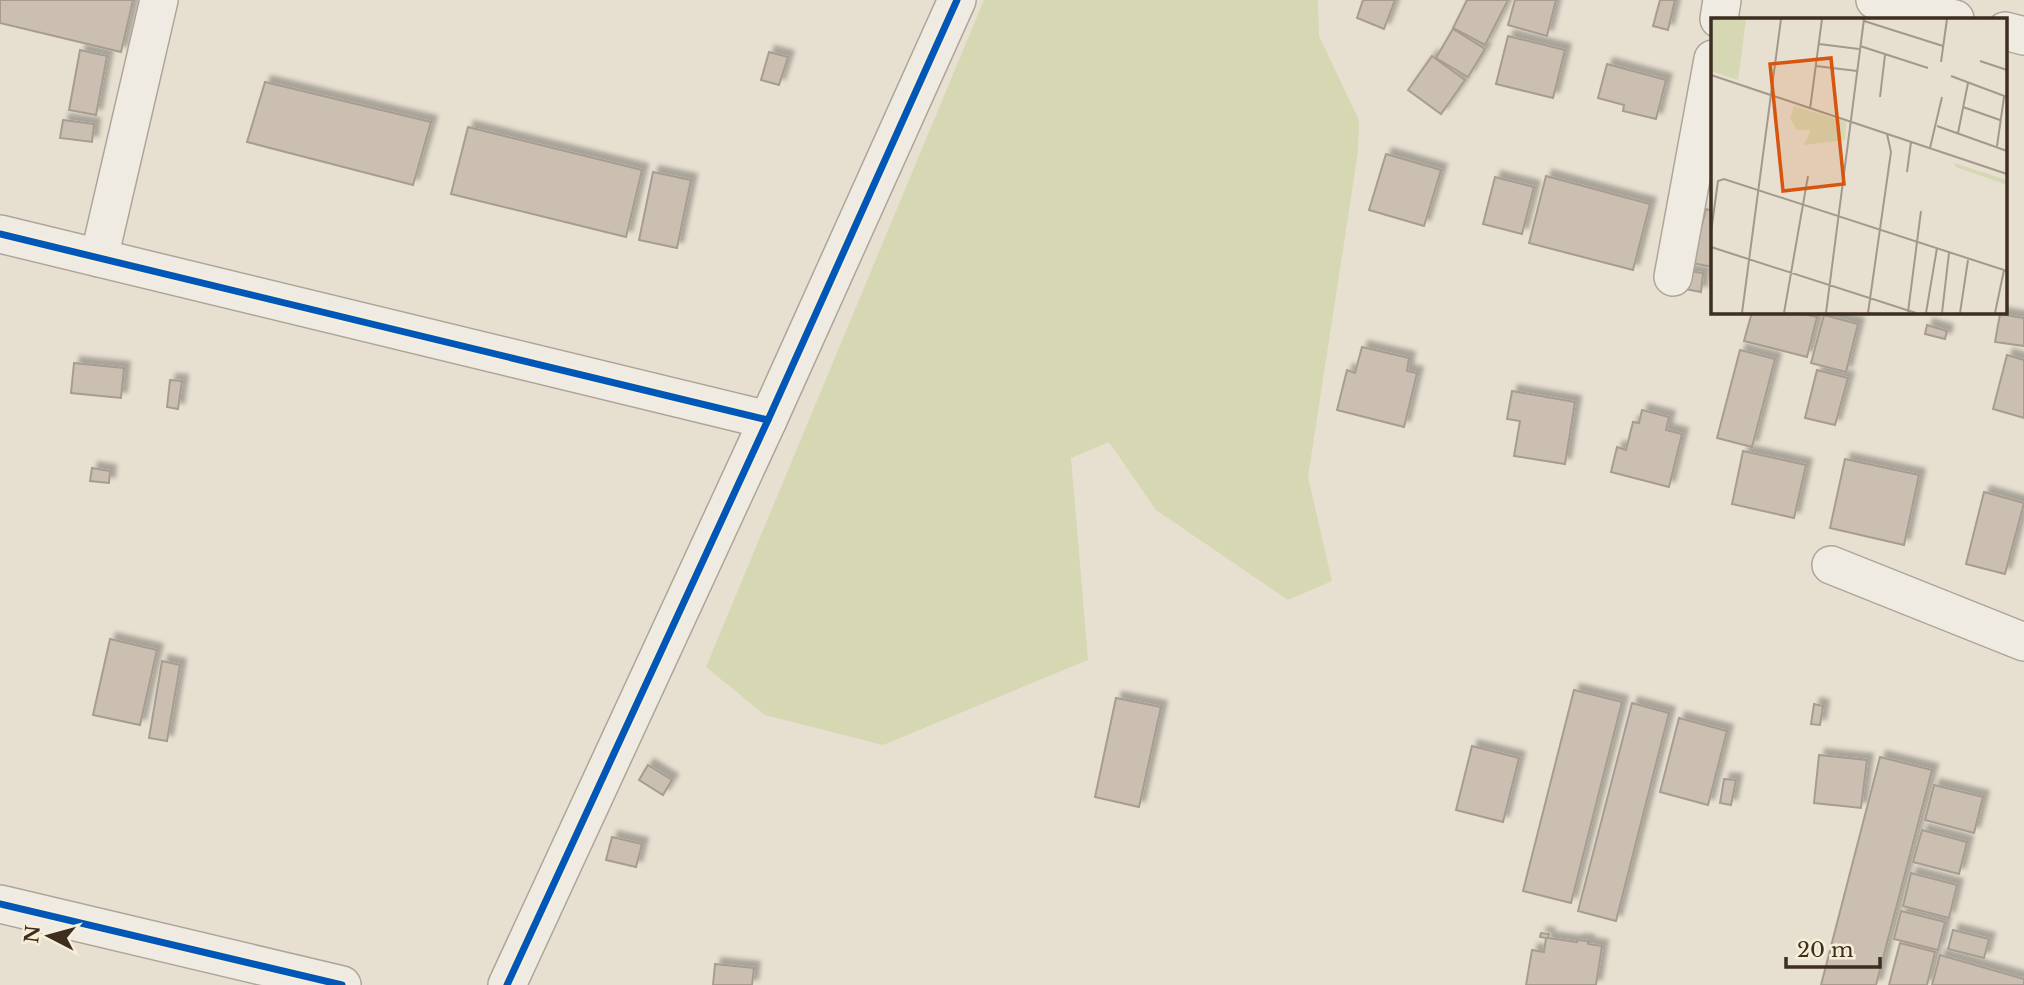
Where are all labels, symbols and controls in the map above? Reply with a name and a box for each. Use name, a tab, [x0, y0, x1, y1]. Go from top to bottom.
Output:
inset map	[1711, 18, 2007, 313]
north arrow	[14, 901, 84, 971]
text: N	[20, 924, 45, 944]
scale bar	[1786, 926, 1881, 970]
text: 20 m	[1797, 937, 1854, 963]

